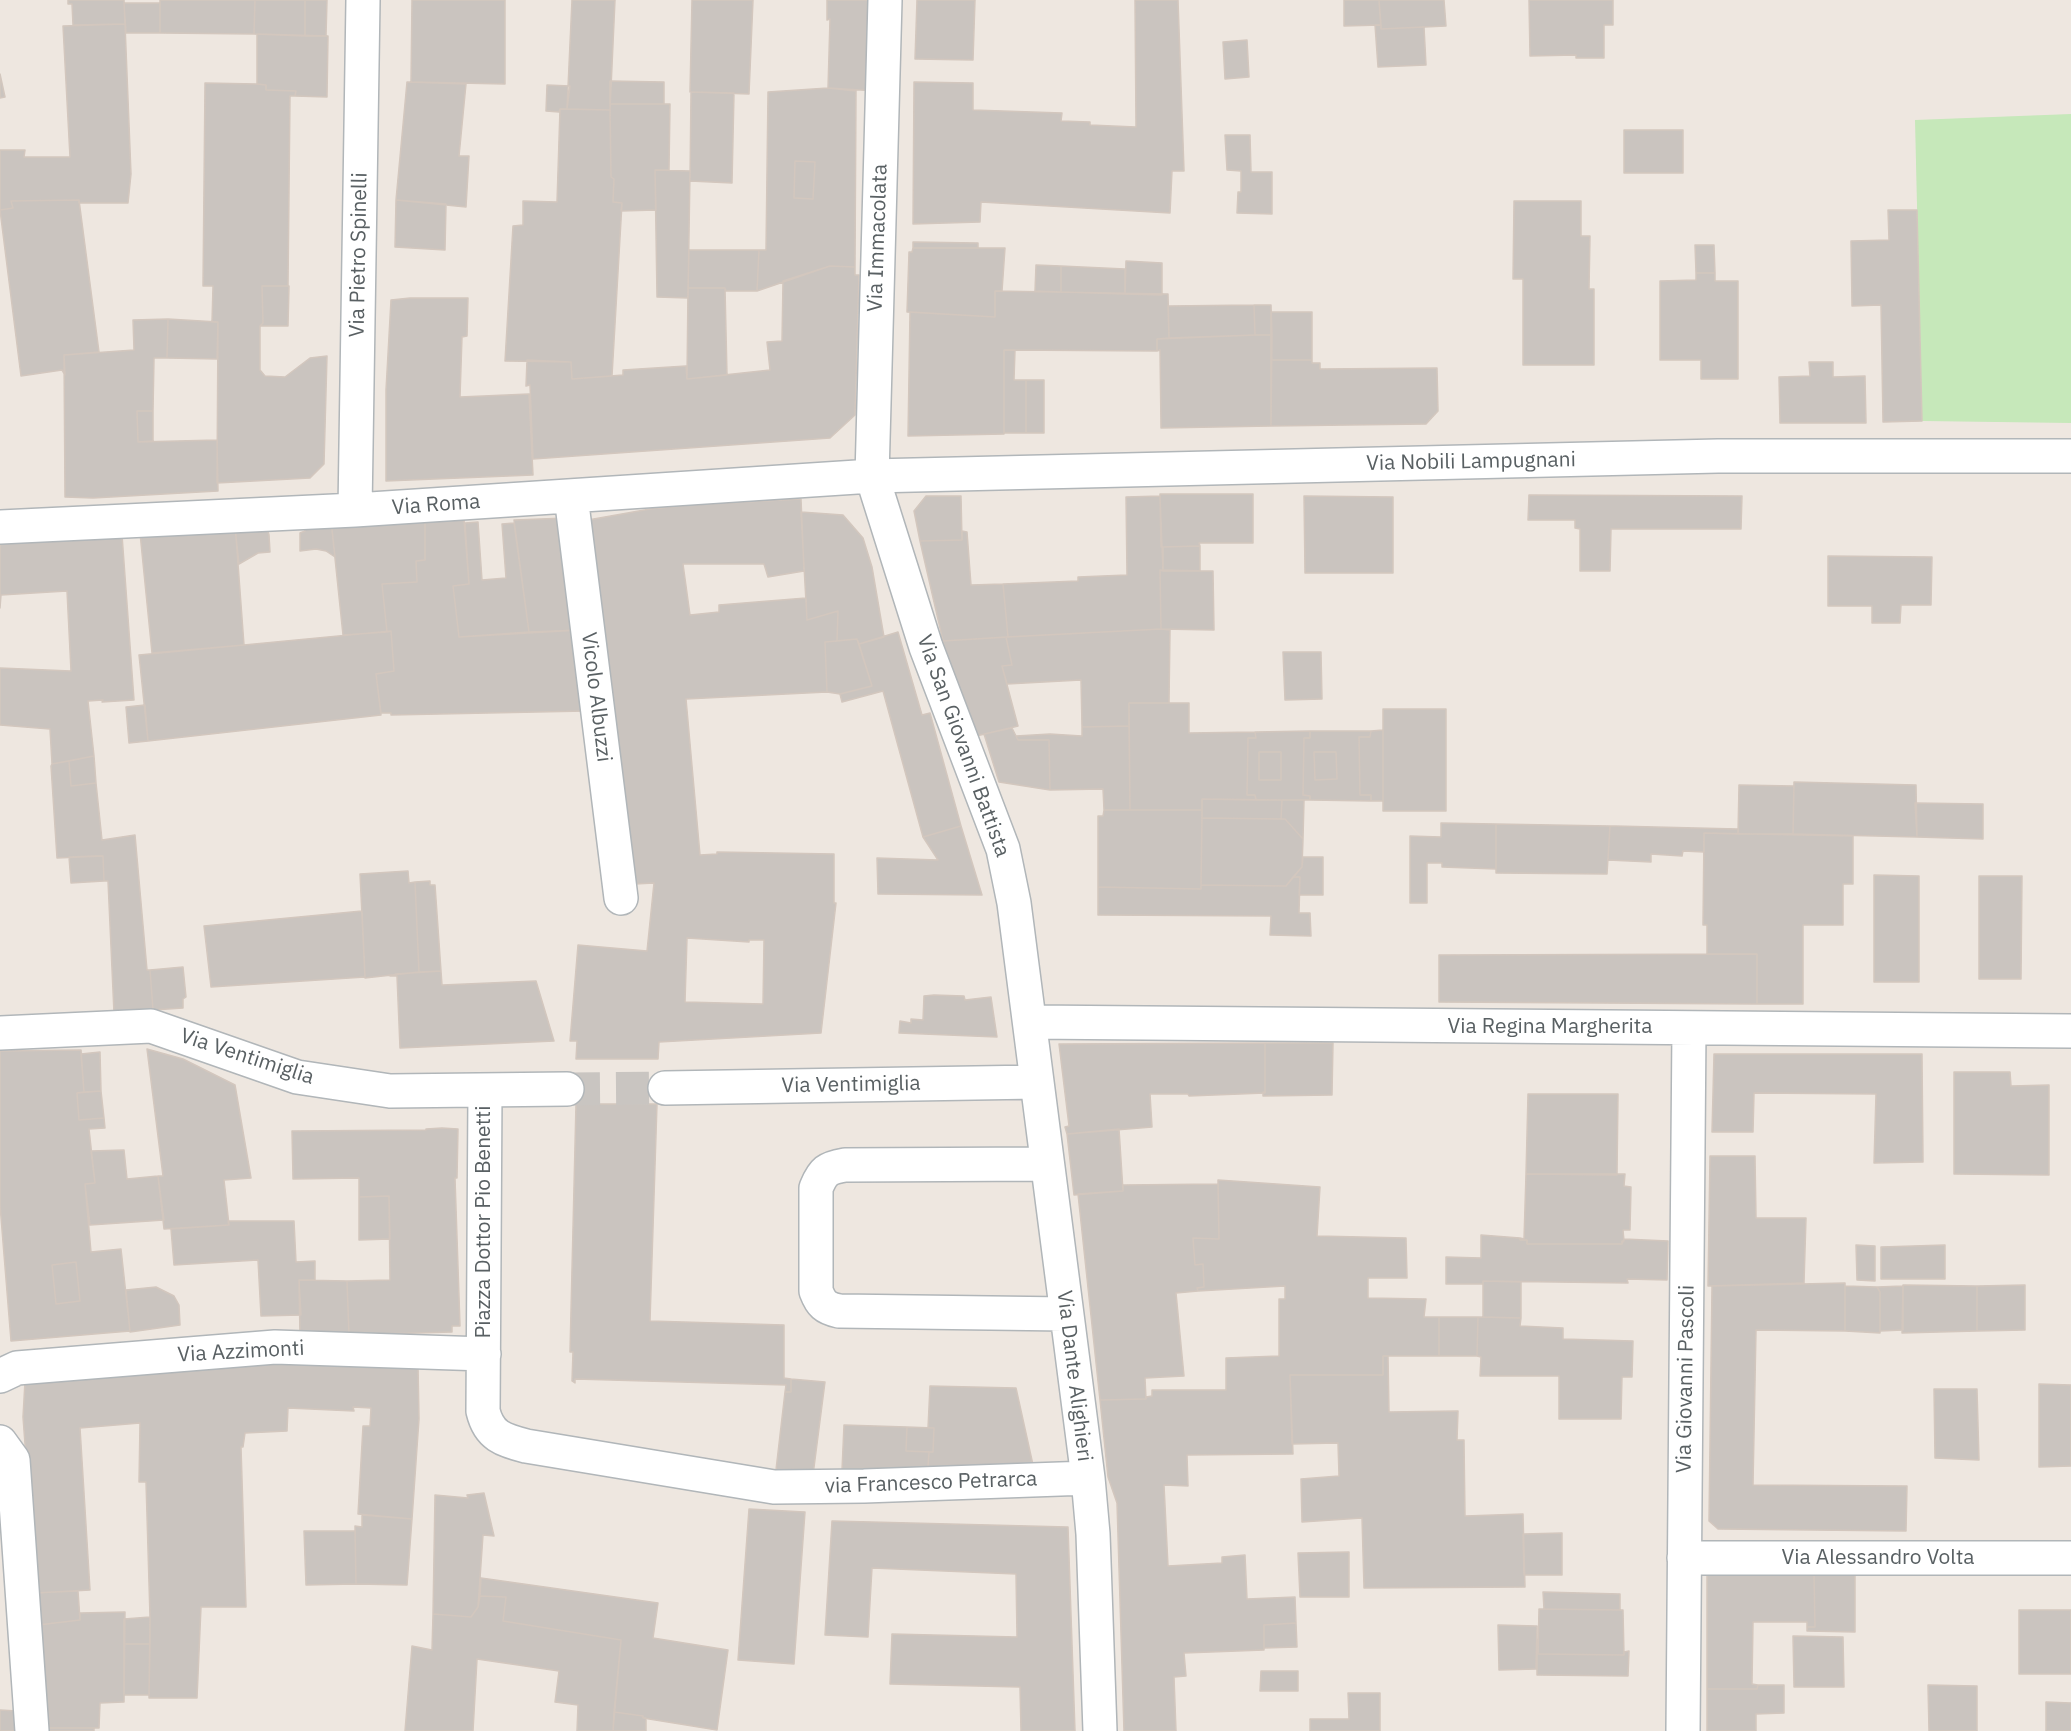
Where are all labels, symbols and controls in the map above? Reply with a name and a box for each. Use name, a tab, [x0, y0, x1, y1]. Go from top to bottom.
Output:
street label: Via Immacolata	[863, 164, 893, 312]
street label: Via Pietro Spinelli	[345, 172, 373, 338]
street label: Via Nobili Lampugnani	[1366, 448, 1576, 476]
street label: Via Roma	[391, 489, 481, 521]
street label: Vicolo Albuzzi	[576, 631, 616, 763]
street label: Via San Giovanni Battista	[911, 631, 1015, 861]
street label: Via Regina Margherita	[1448, 1014, 1652, 1040]
street label: Via Ventimiglia	[177, 1023, 317, 1091]
street label: Via Ventimiglia	[781, 1071, 921, 1099]
street label: Piazza Dottor Pio Benetti	[471, 1106, 497, 1338]
street label: Via Giovanni Pascoli	[1672, 1285, 1700, 1473]
street label: Via Dante Alighieri	[1051, 1289, 1097, 1463]
street label: Via Azzimonti	[177, 1336, 305, 1368]
street label: via Francesco Petrarca	[824, 1467, 1038, 1499]
street label: Via Alessandro Volta	[1782, 1545, 1974, 1571]

